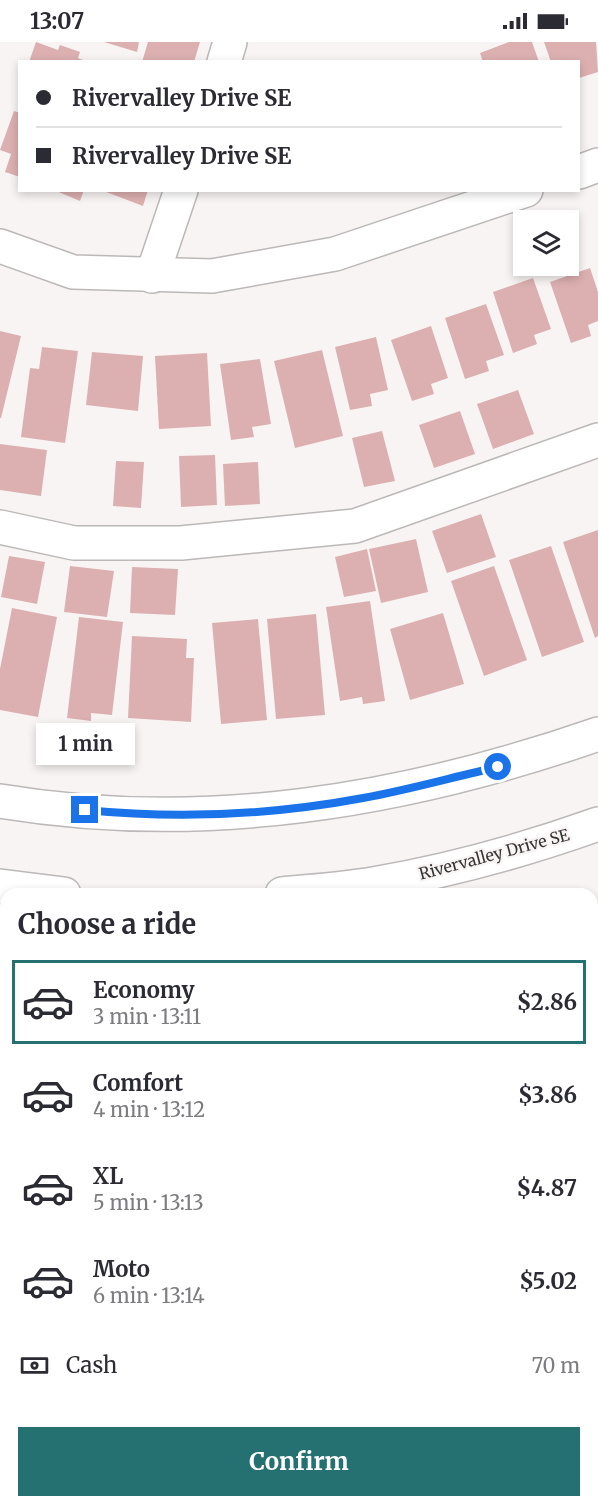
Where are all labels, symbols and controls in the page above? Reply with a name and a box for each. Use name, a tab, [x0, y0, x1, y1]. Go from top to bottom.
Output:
text: 13:07	[30, 7, 84, 35]
text: Rivervalley Drive SE	[72, 84, 291, 112]
text: Rivervalley Drive SE	[72, 142, 291, 170]
map controls	[513, 210, 579, 276]
button: layers	[513, 210, 579, 276]
callout: 1 min	[36, 723, 134, 765]
text: 1 min	[58, 731, 113, 756]
route start	[484, 753, 511, 780]
route end	[71, 796, 98, 823]
street label: Rivervalley Drive SE	[417, 824, 572, 884]
text: Choose a ride	[18, 907, 196, 941]
icon: car	[21, 975, 75, 1029]
text: Economy	[93, 976, 194, 1004]
text: $2.86	[517, 988, 577, 1016]
text: 3 min · 13:11	[93, 1004, 201, 1029]
icon: car	[21, 1068, 75, 1122]
text: Comfort	[93, 1069, 183, 1097]
text: $3.86	[518, 1081, 577, 1109]
text: 4 min · 13:12	[93, 1097, 205, 1122]
icon: car	[21, 1161, 75, 1215]
text: XL	[93, 1162, 123, 1190]
text: $4.87	[516, 1174, 577, 1202]
text: 5 min · 13:13	[93, 1190, 204, 1215]
icon: car	[21, 1254, 75, 1308]
text: Moto	[93, 1255, 150, 1283]
text: $5.02	[519, 1267, 577, 1295]
text: 6 min · 13:14	[93, 1283, 205, 1308]
icon: cash	[18, 1349, 51, 1382]
text: Cash	[66, 1351, 117, 1379]
text: 70 m	[532, 1353, 580, 1378]
button: Confirm	[18, 1427, 580, 1496]

